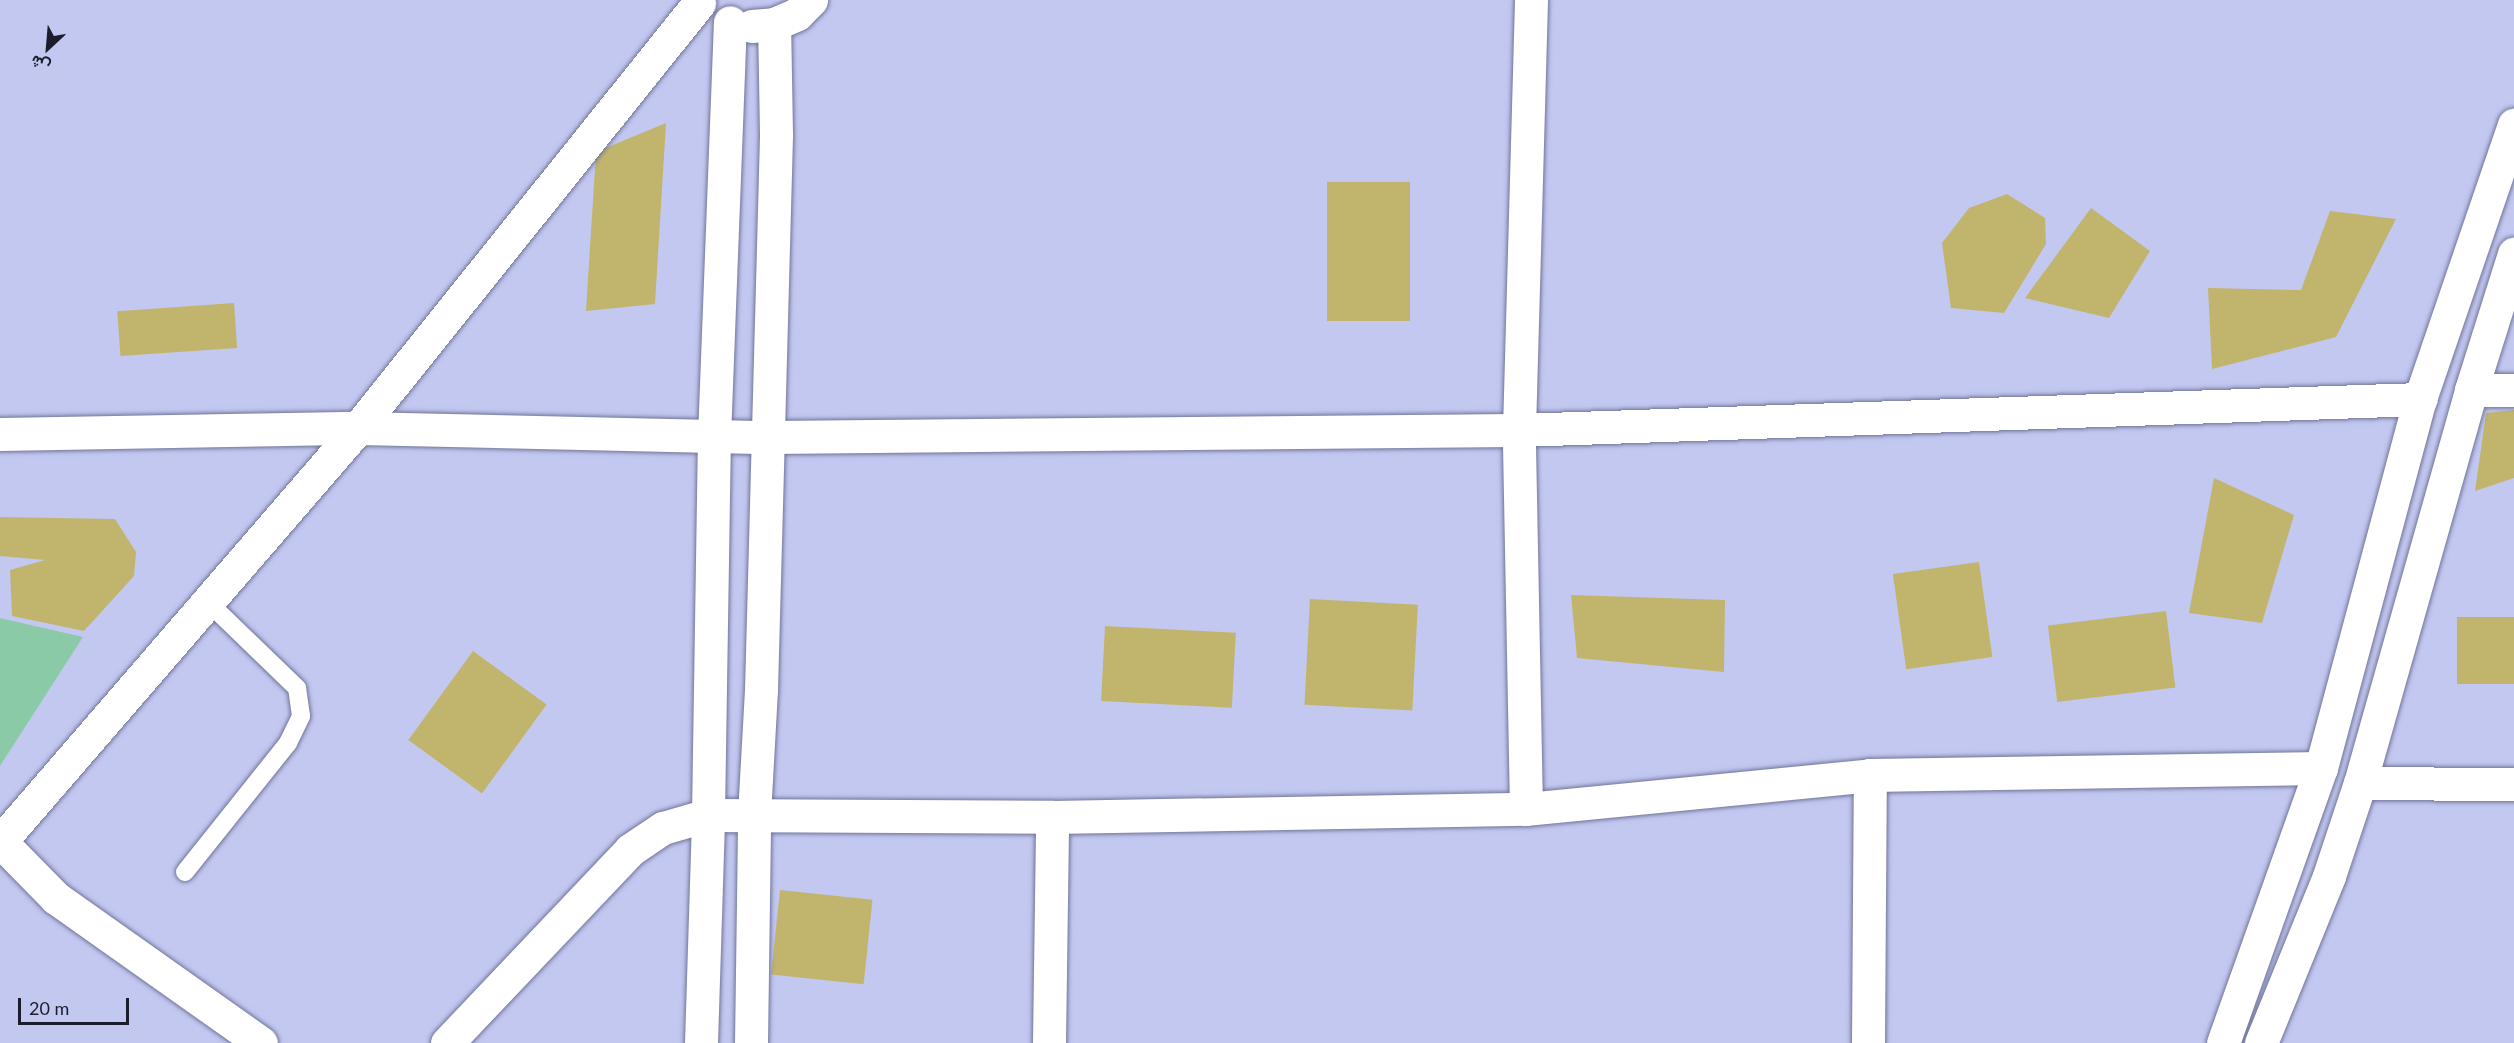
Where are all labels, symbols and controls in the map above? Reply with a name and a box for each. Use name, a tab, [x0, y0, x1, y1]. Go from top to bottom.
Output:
north arrow	[18, 18, 78, 78]
text: ش	[27, 52, 53, 77]
scale bar	[21, 986, 132, 1024]
text: 20 m	[29, 997, 69, 1019]

